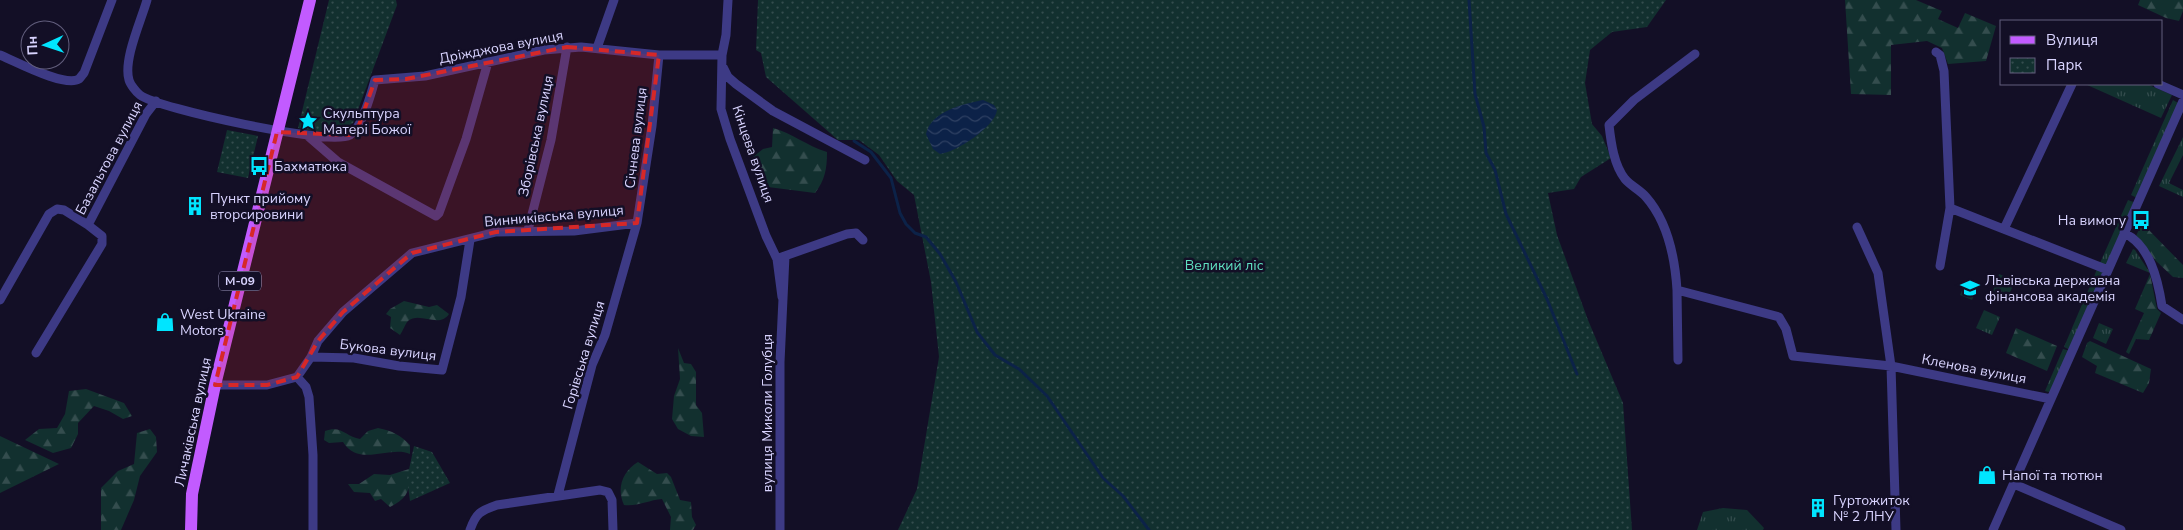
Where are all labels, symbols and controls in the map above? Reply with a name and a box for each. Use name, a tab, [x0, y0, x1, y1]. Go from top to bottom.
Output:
north arrow	[20, 20, 70, 70]
legend	[2000, 20, 2163, 85]
street label: Дріжджова вулиця	[437, 26, 565, 68]
text: Вулиця	[2046, 30, 2098, 50]
text: Пн	[23, 36, 43, 56]
text: Парк	[2046, 55, 2082, 75]
street label: Зборівська вулиця	[514, 74, 558, 198]
street label: Січнева вулиця	[620, 86, 652, 190]
street label: Базальтова вулиця	[71, 98, 147, 218]
street label: Кінцева вулиця	[727, 103, 779, 205]
place label: Скульптура Матері Божої	[323, 104, 412, 139]
place icon: Скульптура Матері Божої	[297, 110, 319, 132]
bus stop icon: Бахматюка	[248, 155, 270, 177]
place label: Бахматюка	[274, 157, 347, 176]
place label: Пункт прийому вторсировини	[210, 189, 311, 224]
building icon: Пункт прийому вторсировини	[184, 195, 206, 217]
street label: Винниківська вулиця	[483, 200, 625, 232]
bus stop icon: На вимогу	[2130, 209, 2152, 231]
place label: На вимогу	[2058, 211, 2127, 230]
park label: Великий ліс	[1185, 256, 1264, 275]
place label: Львівська державна фінансова академія	[1985, 271, 2120, 306]
road number: М-09	[219, 272, 261, 290]
school or university icon: Львівська державна фінансова академія	[1959, 277, 1981, 299]
street label: Горівська вулиця	[558, 298, 610, 412]
place label: West Ukraine Motors	[180, 305, 265, 340]
shop icon: West Ukraine Motors	[154, 311, 176, 333]
street label: вулиця Миколи Голубця	[758, 334, 777, 492]
street label: Букова вулиця	[339, 335, 437, 365]
street label: Кленова вулиця	[1920, 350, 2028, 388]
street label: Личаківська вулиця	[170, 356, 216, 488]
shop icon: Напої та тютюн	[1976, 464, 1998, 486]
place label: Напої та тютюн	[2002, 466, 2103, 485]
place label: Гуртожиток № 2 ЛНУ	[1833, 491, 1910, 526]
building icon: Гуртожиток № 2 ЛНУ	[1807, 497, 1829, 519]

